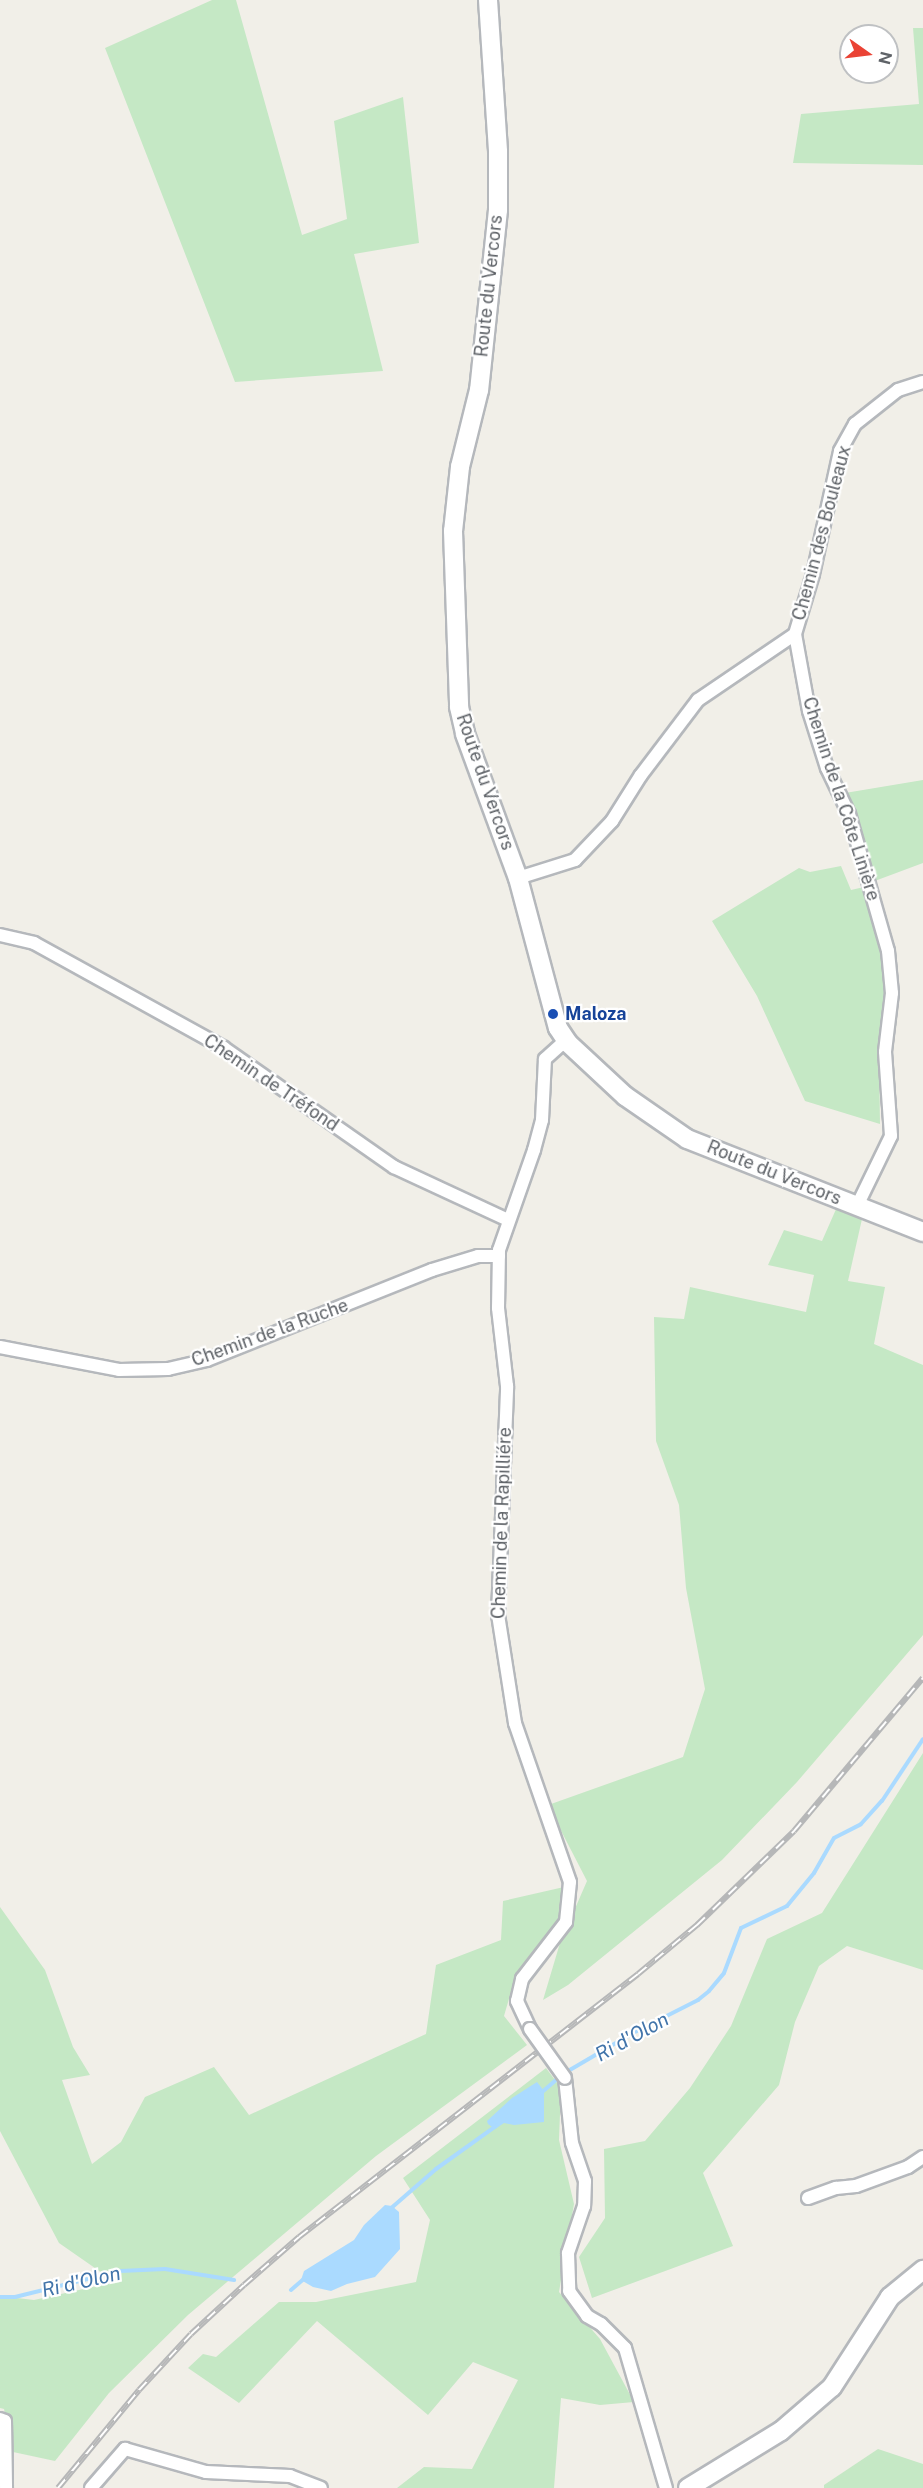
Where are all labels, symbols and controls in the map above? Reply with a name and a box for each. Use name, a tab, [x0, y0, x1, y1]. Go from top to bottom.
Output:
north arrow	[839, 24, 899, 84]
text: N	[874, 50, 896, 66]
street label: Route du Vercors	[471, 213, 507, 359]
street label: Chemin des Bouleaux	[788, 443, 856, 623]
street label: Chemin de la Côte Linière	[798, 694, 884, 904]
street label: Route du Vercors	[451, 711, 519, 853]
place label: Maloza	[565, 1003, 626, 1025]
marker: Maloza	[546, 1007, 560, 1021]
street label: Chemin de Tréfond	[199, 1030, 343, 1136]
street label: Route du Vercors	[703, 1136, 845, 1210]
street label: Chemin de la Ruche	[189, 1295, 351, 1371]
street label: Chemin de la Rapilliére	[488, 1426, 516, 1620]
water label: Ri d'Olon	[591, 2007, 673, 2067]
water label: Ri d'Olon	[39, 2261, 123, 2303]

